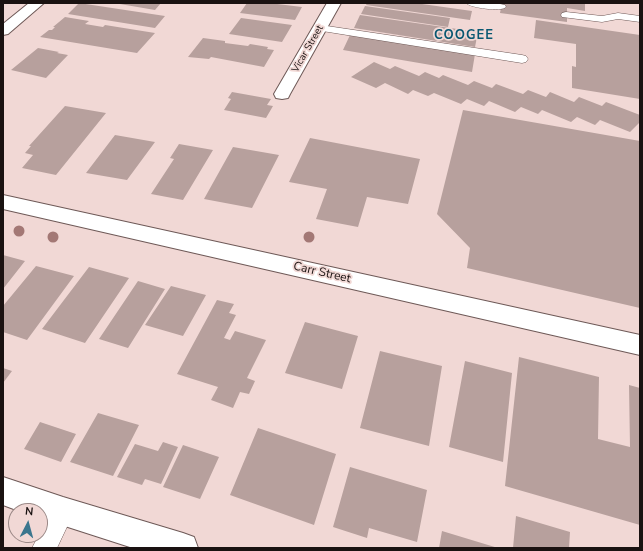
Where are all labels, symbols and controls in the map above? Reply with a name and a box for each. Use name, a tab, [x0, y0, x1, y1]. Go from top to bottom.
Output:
street label: Vicar Street	[290, 23, 326, 75]
district label: COOGEE	[434, 28, 494, 44]
street label: Carr Street	[292, 259, 352, 287]
north arrow	[8, 503, 48, 543]
text: N	[24, 504, 34, 519]

